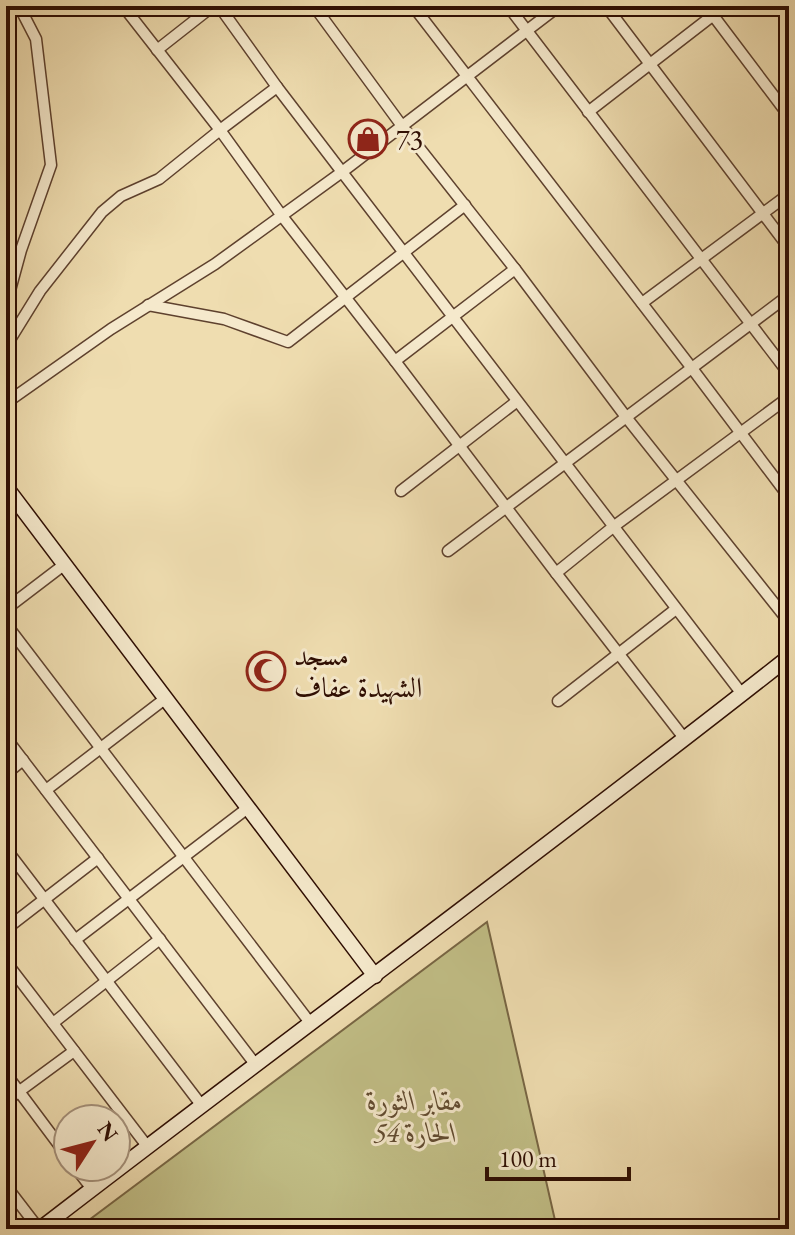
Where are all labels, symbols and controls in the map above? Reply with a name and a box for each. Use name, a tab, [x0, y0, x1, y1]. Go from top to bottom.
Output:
shop icon: 73	[347, 118, 389, 160]
place label: 73	[396, 121, 423, 157]
place label: مسجد الشهيدة عفاف	[294, 637, 422, 706]
mosque icon: مسجد الشهيدة عفاف	[245, 650, 287, 692]
park label: مقابر الثورة الحارة 54	[366, 1082, 463, 1150]
north arrow	[52, 1103, 132, 1183]
text: N	[91, 1116, 125, 1147]
scale bar	[487, 1131, 629, 1181]
text: 100 m	[499, 1143, 557, 1174]

